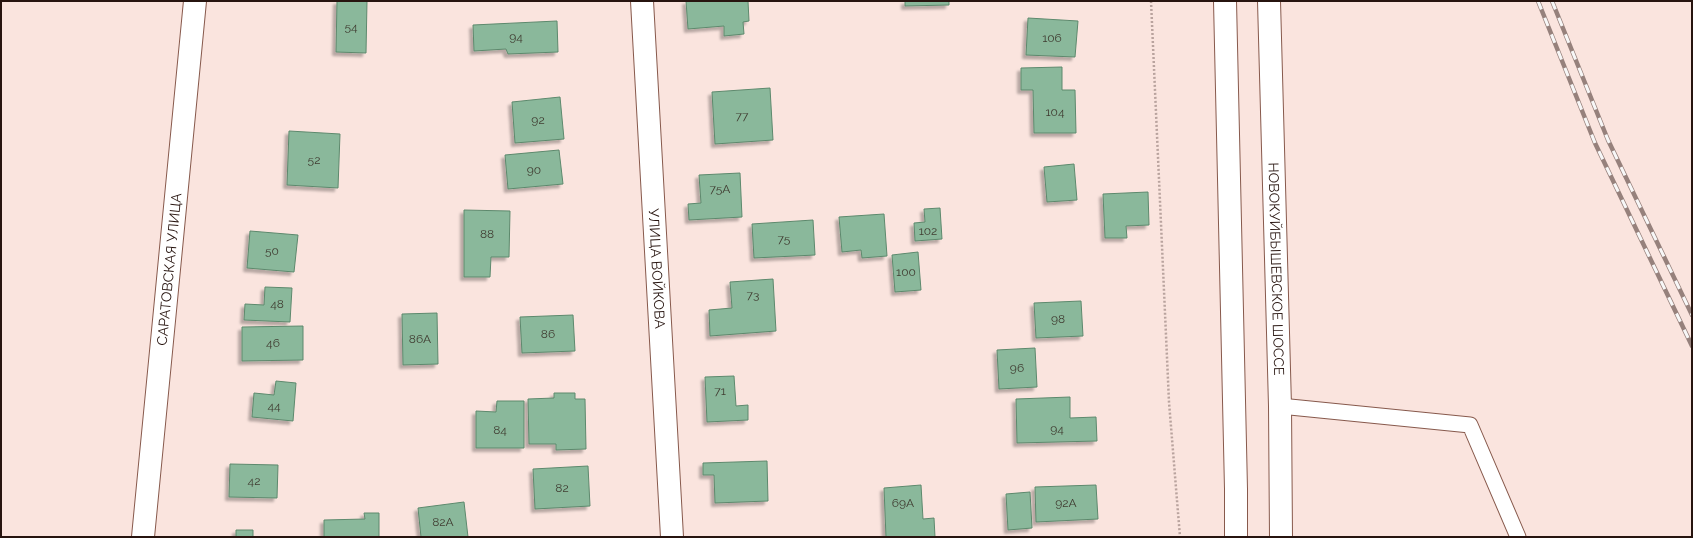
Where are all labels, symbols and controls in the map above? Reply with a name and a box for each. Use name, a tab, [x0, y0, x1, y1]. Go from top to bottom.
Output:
house number: 54	[344, 20, 358, 34]
house number: 94	[509, 30, 523, 44]
house number: 106	[1042, 31, 1062, 45]
house number: 104	[1045, 105, 1065, 119]
house number: 77	[736, 109, 749, 123]
house number: 92	[531, 113, 545, 127]
house number: 52	[308, 153, 320, 167]
street label: НОВОКУЙБЫШЕВСКОЕ ШОССЕ	[1265, 162, 1287, 376]
house number: 90	[527, 163, 541, 177]
house number: 75А	[710, 182, 730, 196]
street label: САРАТОВСКАЯ УЛИЦА	[154, 192, 184, 346]
street label: УЛИЦА ВОЙКОВА	[646, 208, 668, 330]
house number: 102	[919, 224, 937, 238]
house number: 88	[480, 227, 494, 241]
house number: 75	[778, 232, 791, 246]
house number: 50	[265, 244, 279, 258]
house number: 100	[896, 265, 916, 279]
house number: 73	[747, 288, 759, 302]
house number: 48	[270, 297, 284, 311]
house number: 98	[1051, 312, 1065, 326]
house number: 86	[541, 327, 555, 341]
house number: 86А	[409, 332, 431, 346]
house number: 46	[266, 336, 280, 350]
house number: 96	[1010, 361, 1024, 375]
house number: 71	[714, 384, 726, 398]
house number: 44	[267, 399, 281, 413]
house number: 94	[1050, 422, 1064, 436]
house number: 84	[493, 423, 507, 437]
house number: 42	[248, 474, 260, 488]
house number: 82	[555, 481, 569, 495]
house number: 69А	[892, 496, 914, 510]
house number: 92А	[1055, 496, 1077, 510]
house number: 82А	[432, 515, 454, 529]

